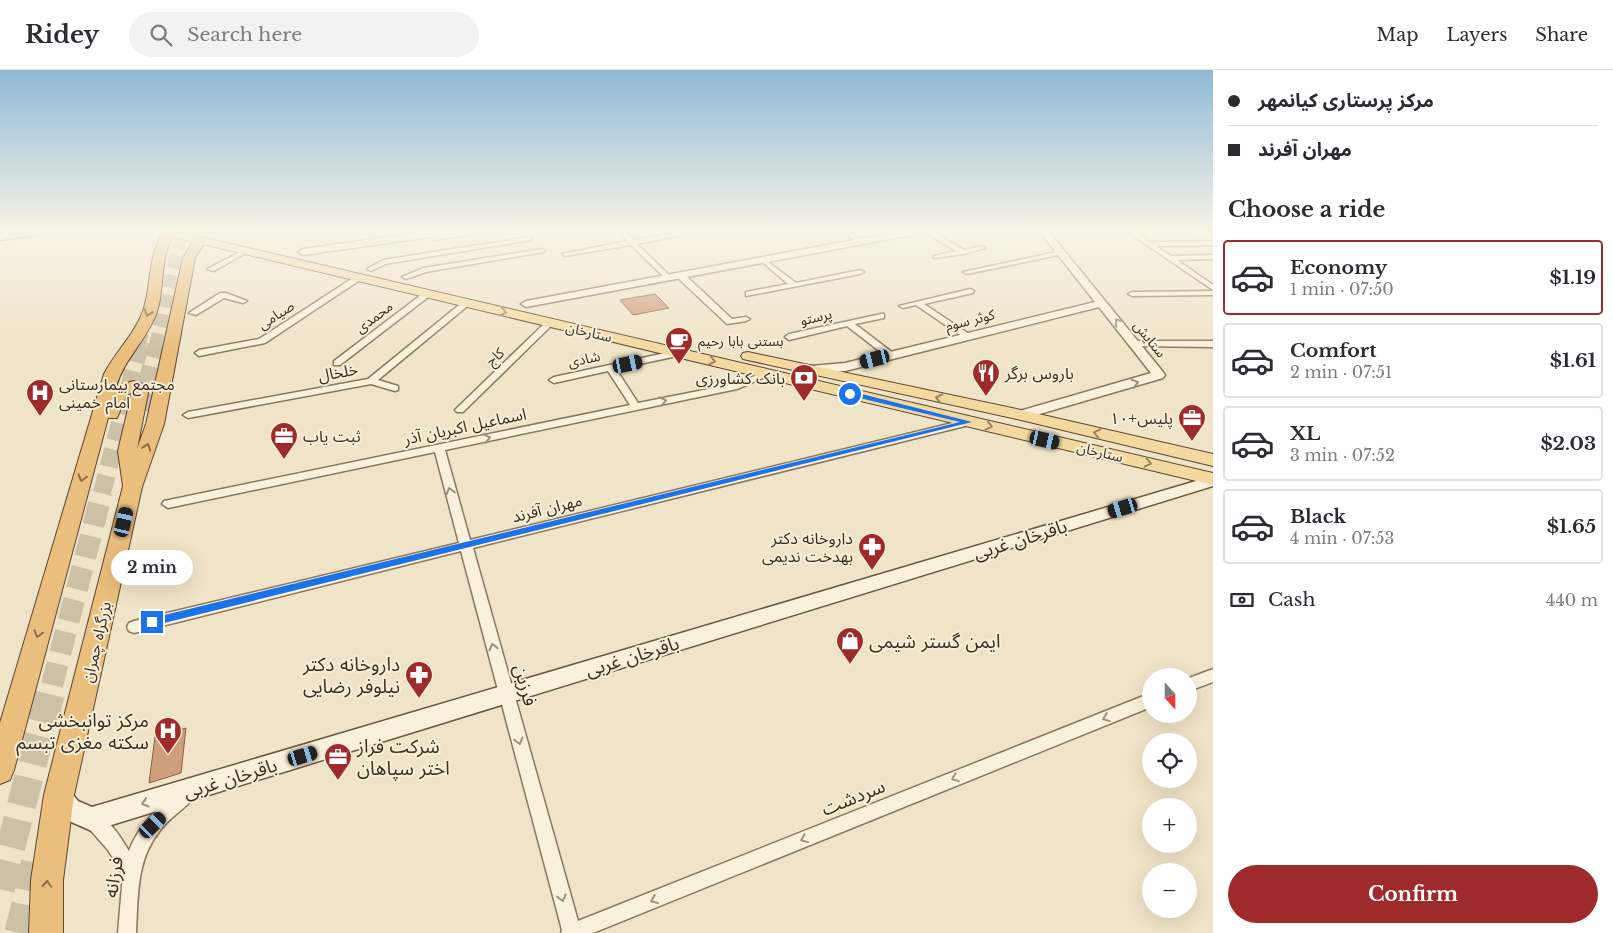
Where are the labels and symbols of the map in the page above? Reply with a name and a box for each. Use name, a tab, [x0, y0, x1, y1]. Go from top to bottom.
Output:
street label: صیامی	[254, 296, 298, 333]
street label: محمدی	[352, 297, 396, 337]
street label: پرستو	[798, 305, 834, 330]
street label: کوثر سوم	[943, 305, 997, 337]
one-way arrow	[498, 306, 507, 317]
one-way arrow	[144, 308, 154, 317]
street label: ستایش	[1130, 317, 1170, 361]
street label: ستارخان	[564, 318, 614, 346]
one-way arrow	[1115, 319, 1123, 328]
cafe icon: بستنی بابا رحیم	[664, 326, 694, 365]
place label: بستنی بابا رحیم	[698, 332, 784, 352]
street label: کاج	[482, 344, 510, 371]
street label: شادی	[566, 347, 602, 371]
car	[858, 348, 891, 370]
car	[611, 354, 644, 374]
one-way arrow	[707, 355, 716, 366]
restaurant icon: باروس برگر	[971, 358, 1001, 397]
street label: خلخال	[316, 359, 360, 386]
bank icon: بانک کشاورزی	[789, 363, 819, 402]
place label: باروس برگر	[1004, 363, 1074, 383]
place label: بانک کشاورزی	[696, 368, 785, 388]
place label: مجتمع بیمارستانی امام خمینی	[59, 374, 175, 415]
hospital icon: مجتمع بیمارستانی امام خمینی	[25, 378, 55, 417]
one-way arrow	[1131, 379, 1139, 389]
route start	[839, 383, 861, 405]
one-way arrow	[934, 393, 943, 404]
one-way arrow	[658, 396, 667, 407]
street label: اسماعیل اکبریان آذر	[401, 403, 528, 449]
office icon: پلیس+۱۰	[1177, 403, 1207, 442]
place label: پلیس+۱۰	[1110, 408, 1173, 429]
one-way arrow	[985, 420, 994, 431]
office icon: ثبت یاب	[269, 421, 299, 460]
place label: ثبت یاب	[303, 426, 361, 446]
one-way arrow	[1093, 428, 1102, 439]
car	[1028, 429, 1061, 451]
one-way arrow	[482, 433, 491, 444]
street label: ستارخان	[1075, 438, 1125, 466]
one-way arrow	[141, 444, 151, 452]
one-way arrow	[1143, 457, 1152, 468]
one-way arrow	[78, 473, 88, 482]
one-way arrow	[446, 487, 456, 495]
street label: مهران آفرند	[510, 490, 584, 526]
car	[1106, 496, 1139, 520]
car	[113, 506, 134, 538]
street label: باقرخان غربی	[971, 514, 1070, 565]
place label: داروخانه دکتر بهدخت ندیمی	[762, 528, 853, 566]
pharmacy icon: داروخانه دکتر بهدخت ندیمی	[857, 532, 887, 571]
callout: 2 min	[111, 550, 193, 584]
street label: بزرگراه چمران	[77, 599, 116, 685]
route end	[141, 611, 163, 633]
shop icon: ایمن گستر شیمی	[835, 626, 865, 665]
one-way arrow	[33, 630, 44, 639]
place label: ایمن گستر شیمی	[869, 630, 1001, 653]
street label: باقرخان غربی	[583, 631, 682, 682]
one-way arrow	[489, 644, 499, 652]
place label: داروخانه دکتر نیلوفر رضایی	[302, 653, 400, 698]
pharmacy icon: داروخانه دکتر نیلوفر رضایی	[404, 660, 434, 699]
street label: فرزین	[509, 662, 542, 708]
north arrow	[1142, 668, 1198, 722]
place label: مرکز توانبخشی سکته مغزی تبسم	[16, 709, 149, 757]
one-way arrow	[1102, 712, 1111, 722]
hospital icon: مرکز توانبخشی سکته مغزی تبسم	[153, 716, 183, 755]
place label: شرکت فراز اختر سپاهان	[356, 735, 450, 781]
one-way arrow	[514, 737, 524, 745]
office icon: شرکت فراز اختر سپاهان	[323, 742, 353, 781]
car	[286, 744, 319, 768]
street label: باقرخان غربی	[181, 753, 280, 804]
one-way arrow	[951, 772, 960, 783]
street label: سردشت	[818, 774, 888, 821]
one-way arrow	[141, 797, 150, 808]
car	[136, 809, 169, 841]
one-way arrow	[801, 833, 809, 843]
street label: فرزانه	[99, 855, 128, 899]
one-way arrow	[42, 880, 53, 888]
one-way arrow	[557, 893, 567, 901]
one-way arrow	[650, 894, 658, 904]

